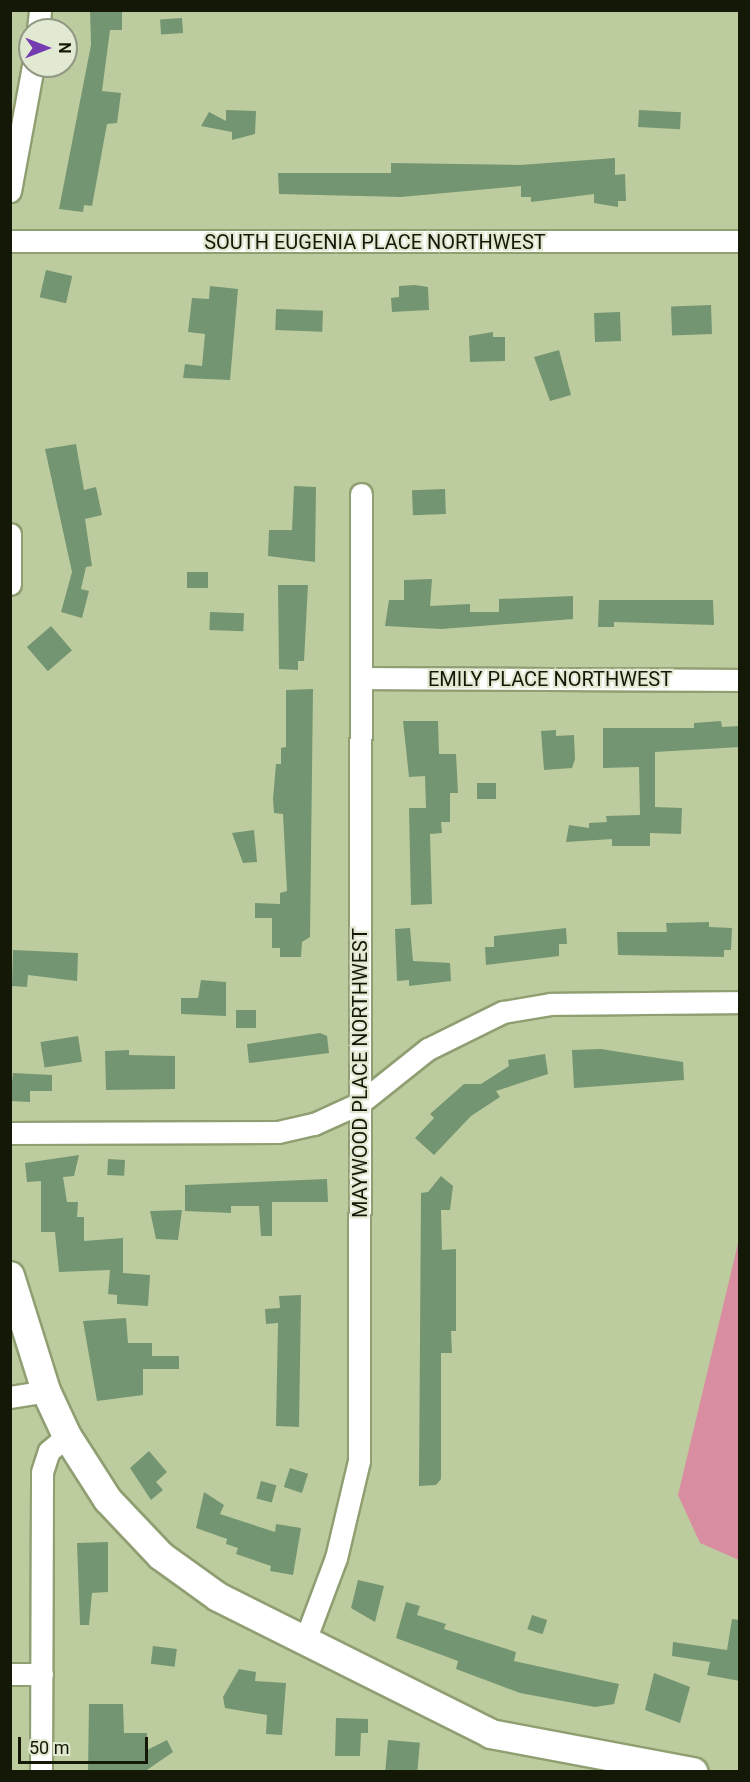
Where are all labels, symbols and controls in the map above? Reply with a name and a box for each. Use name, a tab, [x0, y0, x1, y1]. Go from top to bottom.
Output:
north arrow	[18, 18, 78, 78]
text: N	[55, 42, 74, 54]
street label: SOUTH EUGENIA PLACE NORTHWEST	[204, 230, 546, 254]
street label: EMILY PLACE NORTHWEST	[428, 667, 672, 691]
street label: MAYWOOD PLACE NORTHWEST	[348, 928, 372, 1218]
scale bar	[21, 1725, 152, 1763]
text: 50 m	[29, 1737, 69, 1758]

